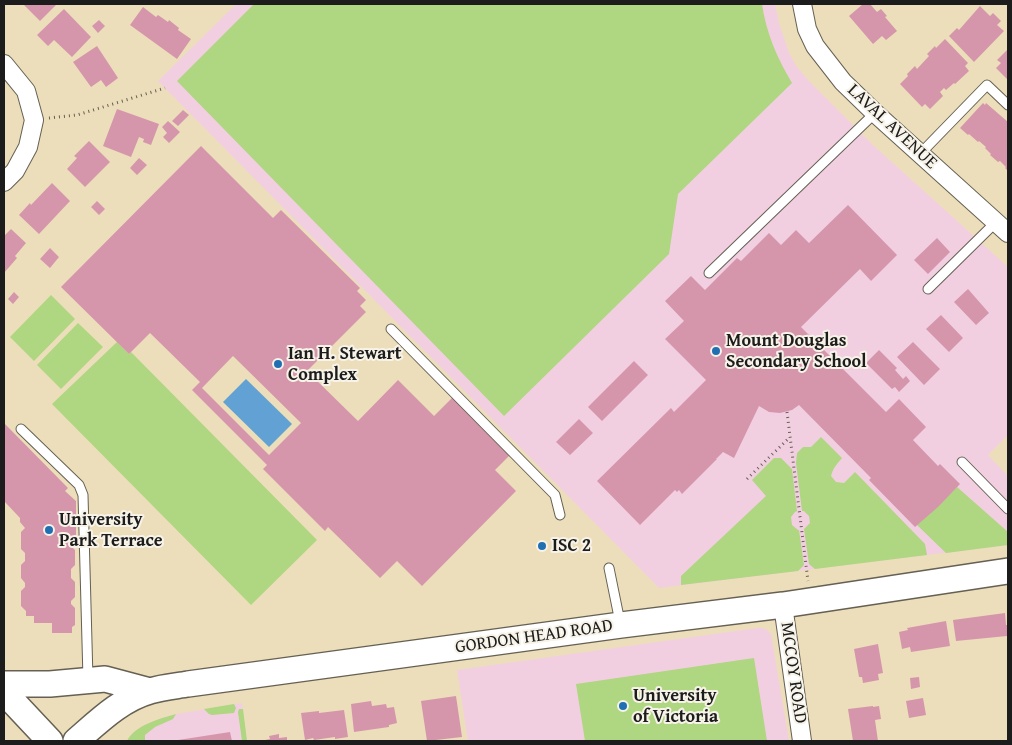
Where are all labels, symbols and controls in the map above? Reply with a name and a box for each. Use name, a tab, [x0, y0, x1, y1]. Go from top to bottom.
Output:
street label: LAVAL AVENUE	[843, 80, 941, 174]
place label: Mount Douglas Secondary School	[726, 330, 867, 372]
place label: Ian H. Stewart Complex	[288, 343, 402, 386]
marker: Mount Douglas Secondary School	[710, 345, 722, 357]
marker: Ian H. Stewart Complex	[272, 358, 284, 370]
place label: University Park Terrace	[59, 509, 163, 552]
marker: University Park Terrace	[43, 524, 55, 536]
place label: ISC 2	[552, 535, 591, 557]
marker: ISC 2	[536, 540, 548, 552]
street label: GORDON HEAD ROAD	[454, 615, 614, 659]
street label: MCCOY ROAD	[775, 621, 811, 725]
place label: University of Victoria	[633, 685, 718, 728]
marker: University of Victoria	[617, 700, 629, 712]

